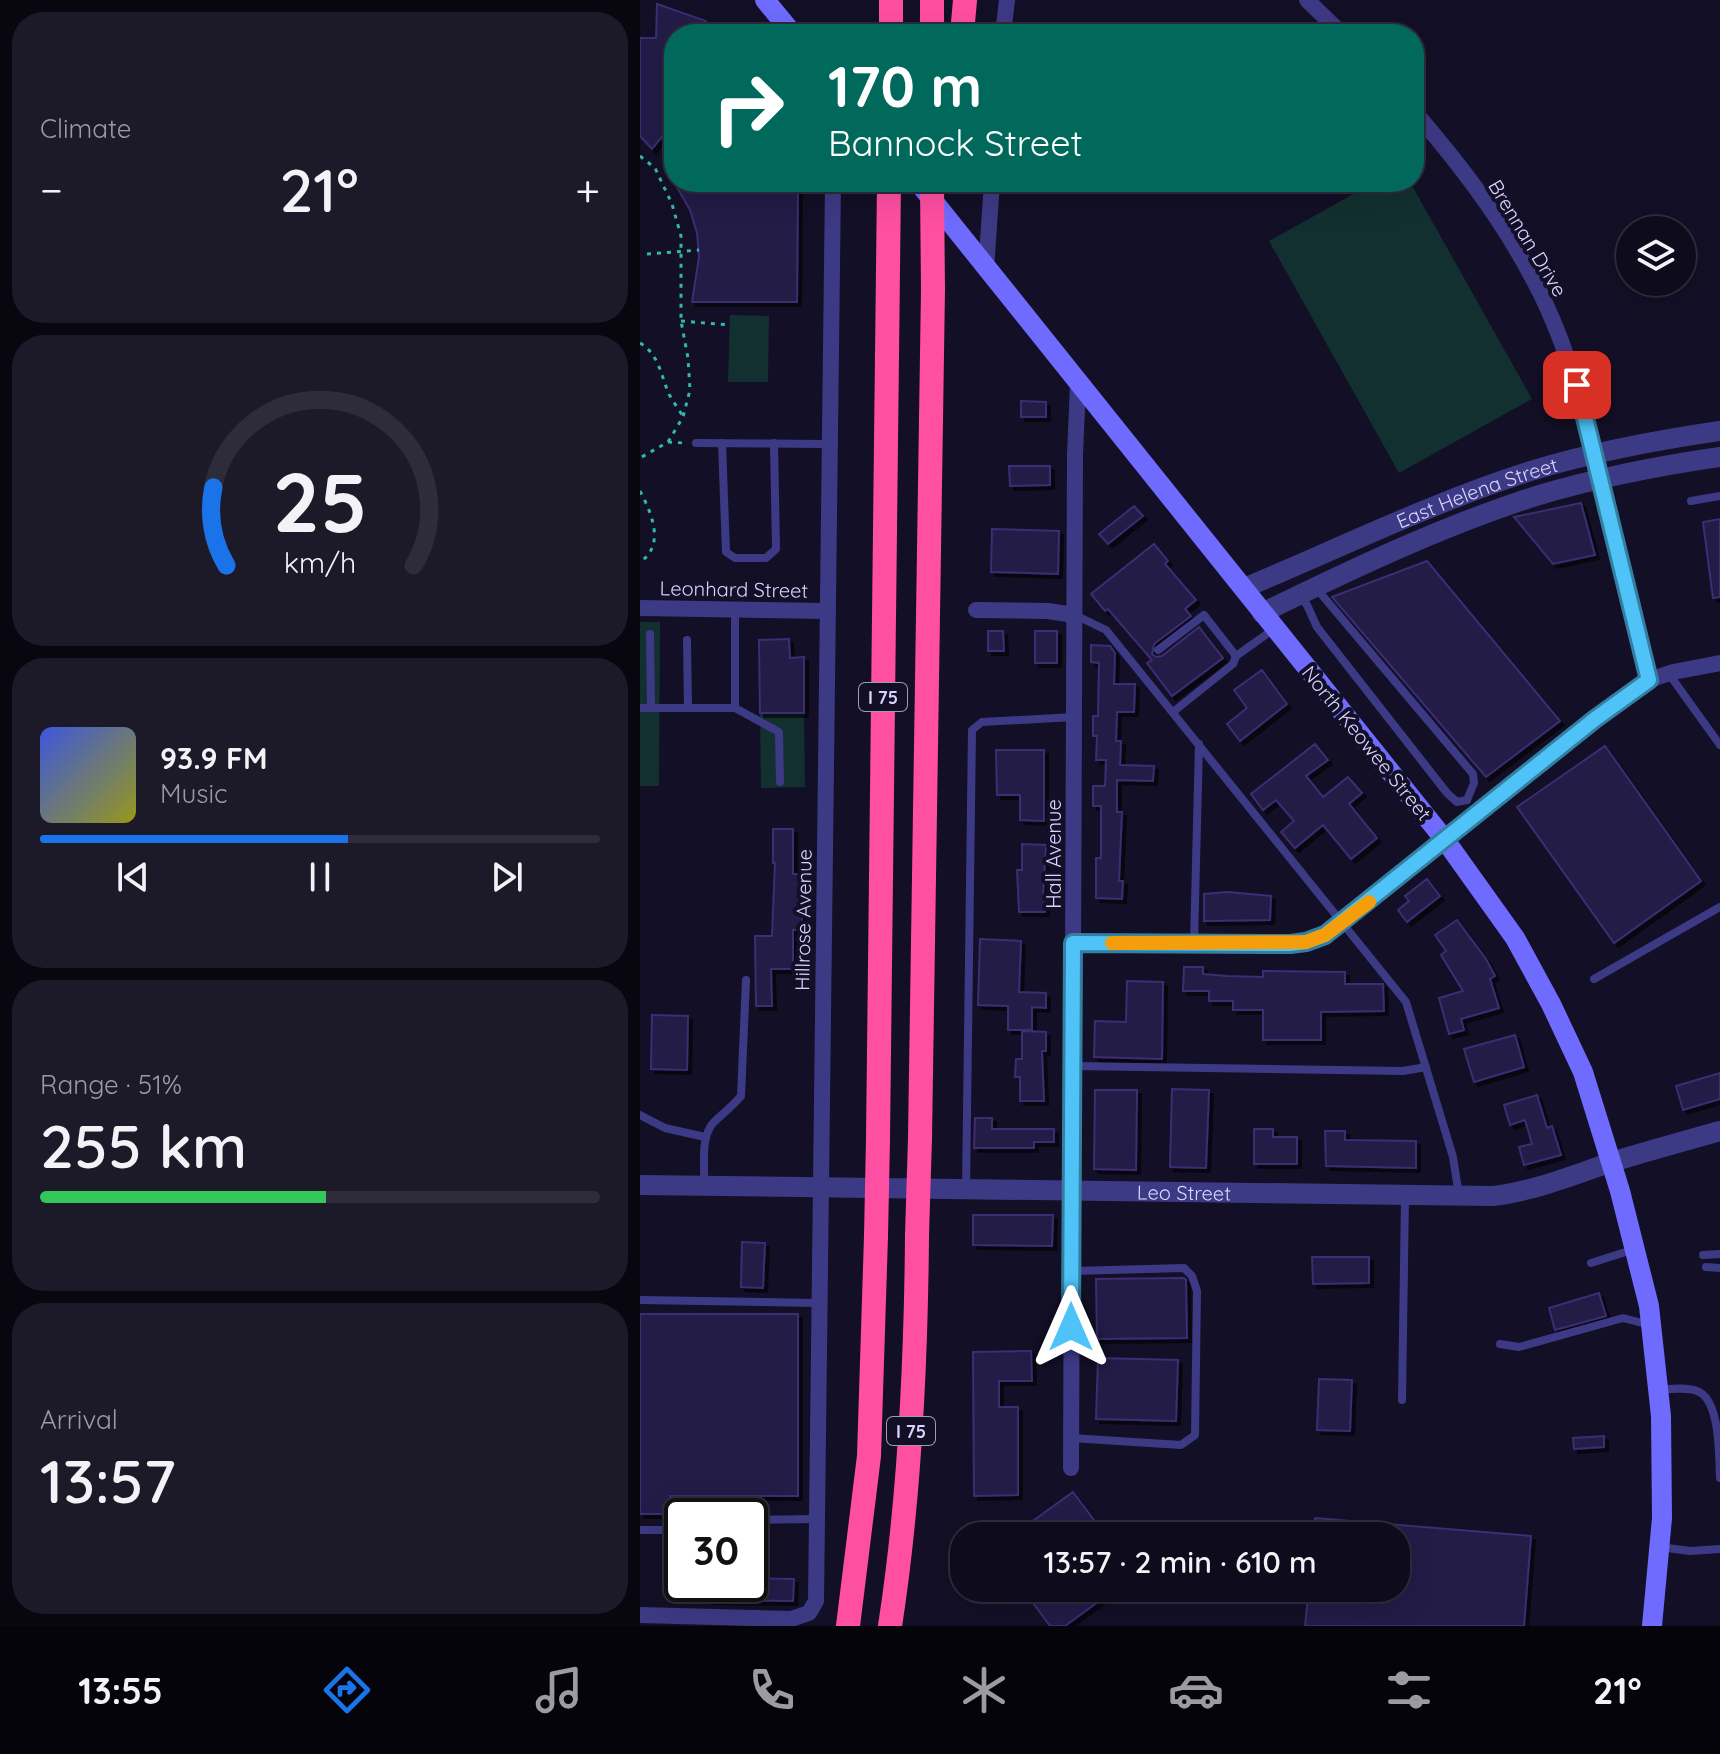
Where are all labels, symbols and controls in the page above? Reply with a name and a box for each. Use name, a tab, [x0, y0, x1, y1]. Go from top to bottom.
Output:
text: 170 m	[828, 51, 982, 121]
icon: right	[696, 56, 800, 160]
text: Climate	[40, 112, 131, 145]
text: Bannock Street	[828, 120, 1083, 165]
text: 21°	[279, 152, 359, 227]
text: −	[40, 162, 63, 217]
text: +	[575, 162, 600, 217]
street label: Brennan Drive	[1483, 175, 1573, 301]
map controls	[1616, 216, 1696, 296]
button: layers	[1616, 216, 1696, 296]
pin	[1543, 351, 1611, 419]
icon: arrive	[1555, 363, 1599, 407]
text: 25	[272, 449, 368, 553]
street label: East Helena Street	[1392, 451, 1561, 533]
text: km/h	[284, 544, 356, 580]
street label: Leonhard Street	[660, 575, 809, 603]
street label: North Keowee Street	[1297, 660, 1437, 826]
road number: I 75	[859, 683, 907, 711]
text: 93.9 FM	[160, 739, 268, 777]
text: Music	[160, 777, 228, 810]
street label: Hall Avenue	[1041, 799, 1066, 909]
street label: Hillrose Avenue	[789, 849, 817, 991]
icon: previous	[111, 855, 155, 899]
icon: pause	[298, 855, 342, 899]
icon: next	[485, 855, 529, 899]
text: Range · 51%	[40, 1068, 182, 1101]
text: 255 km	[40, 1108, 247, 1183]
street label: Leo Street	[1137, 1179, 1231, 1205]
position arrow	[1029, 1285, 1113, 1369]
text: Arrival	[40, 1403, 118, 1436]
road number: I 75	[887, 1417, 935, 1445]
text: 13:57	[40, 1443, 176, 1518]
speed limit sign: 30	[664, 1498, 768, 1602]
text: 13:57 · 2 min · 610 m	[1043, 1543, 1317, 1581]
icon: directions	[319, 1662, 375, 1718]
icon: music	[531, 1662, 587, 1718]
icon: phone	[744, 1662, 800, 1718]
icon: climate	[956, 1662, 1012, 1718]
icon: car	[1168, 1662, 1224, 1718]
icon: filters	[1381, 1662, 1437, 1718]
text: 13:55	[78, 1668, 163, 1713]
text: 21°	[1593, 1668, 1642, 1713]

